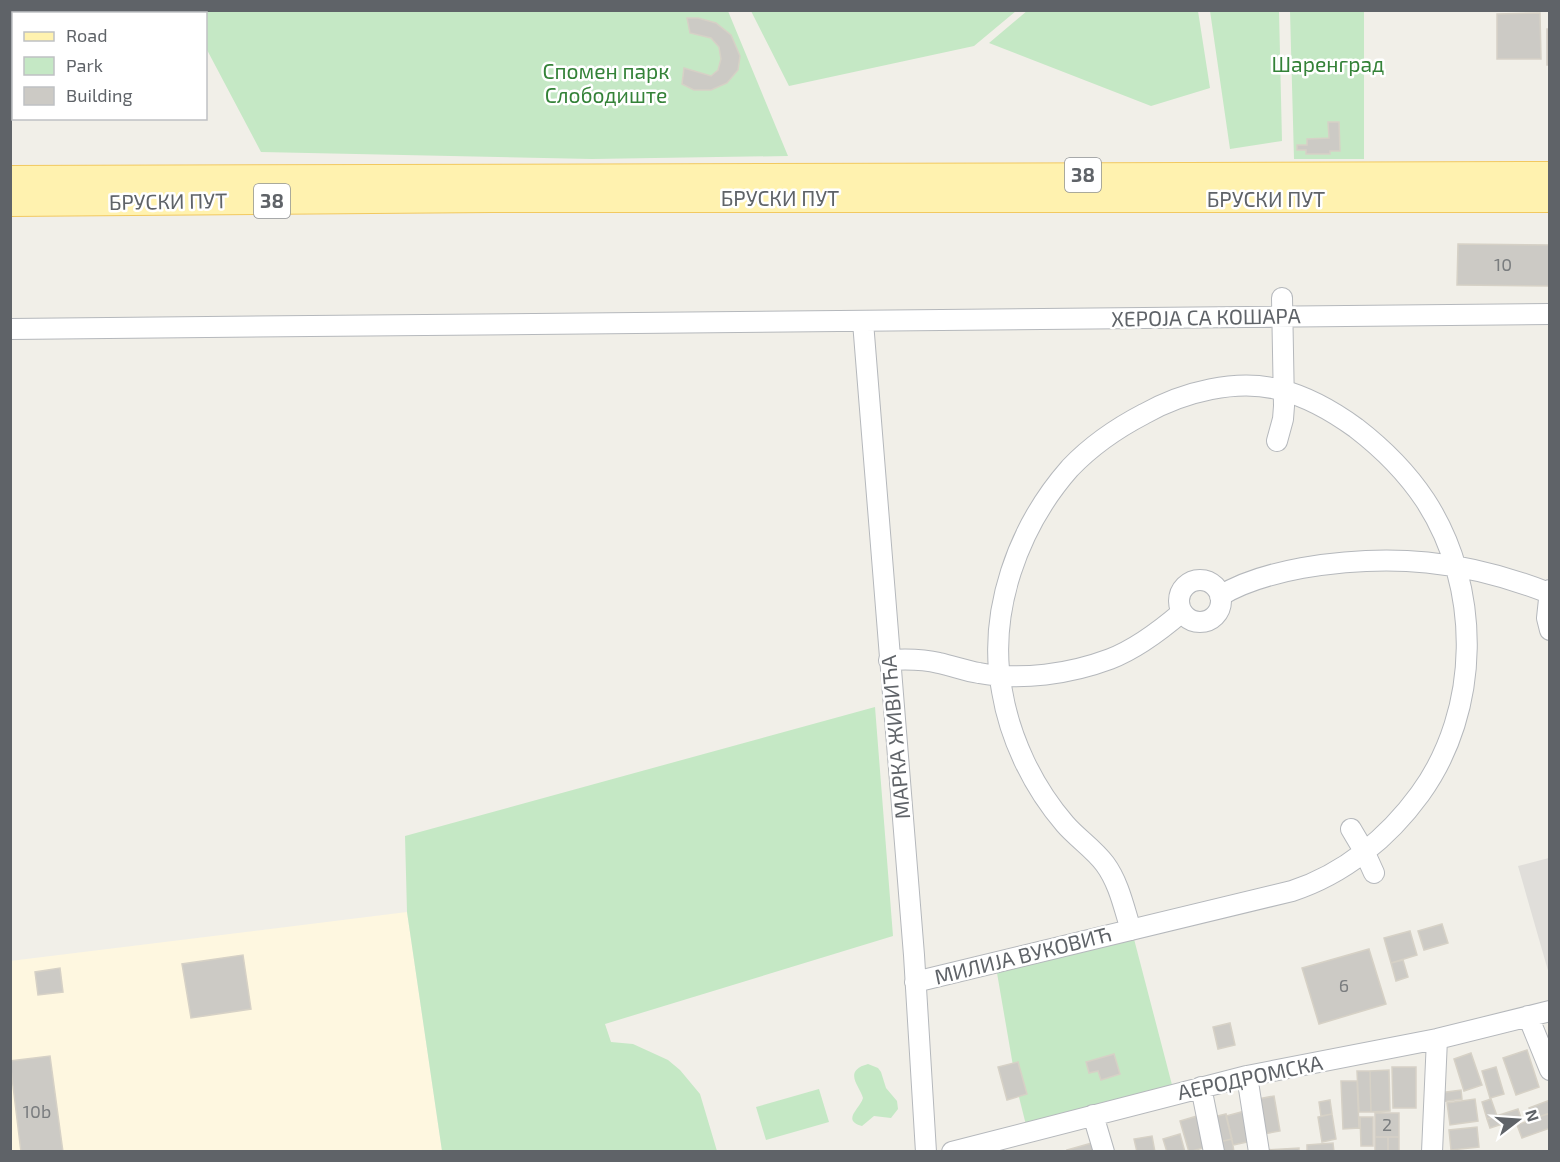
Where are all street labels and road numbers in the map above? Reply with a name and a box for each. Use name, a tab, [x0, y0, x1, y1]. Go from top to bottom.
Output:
road number: 38	[1065, 158, 1101, 192]
road number: 38	[254, 184, 290, 218]
street label: БРУСКИ ПУТ	[721, 185, 839, 210]
street label: БРУСКИ ПУТ	[1207, 186, 1325, 211]
street label: БРУСКИ ПУТ	[109, 187, 227, 214]
street label: ХЕРОЈА СА КОШАРА	[1111, 302, 1301, 331]
street label: МАРКА ЖИВИЋА	[875, 654, 914, 820]
street label: МИЛИЈА ВУКОВИЋ	[932, 921, 1114, 989]
street label: АЕРОДРОМСКА	[1175, 1049, 1325, 1104]

